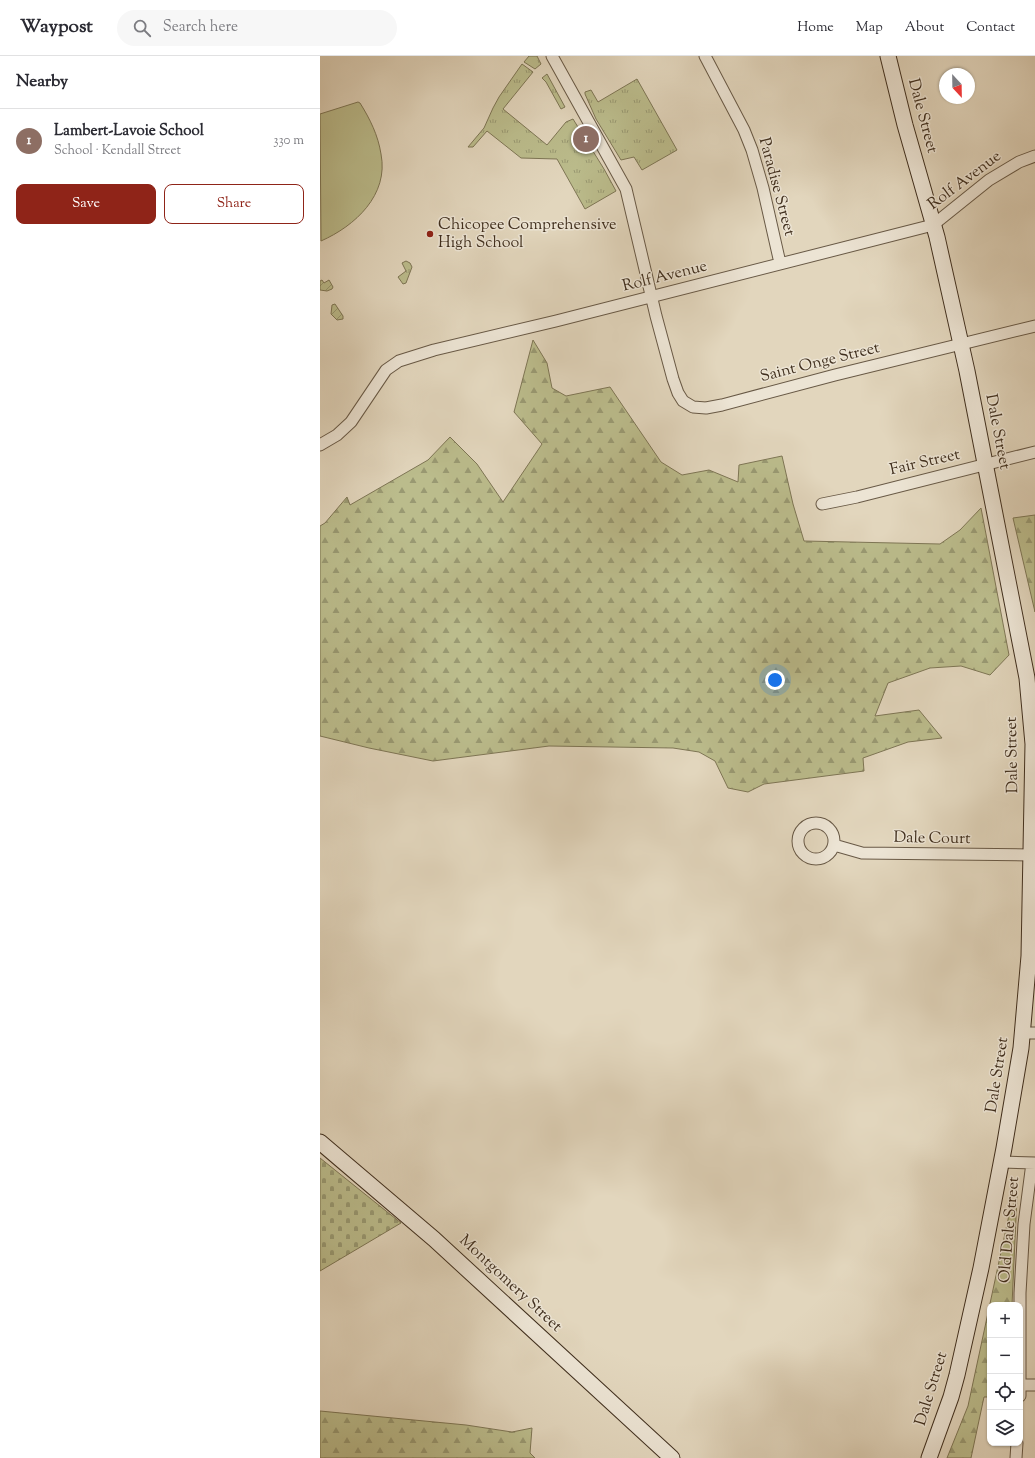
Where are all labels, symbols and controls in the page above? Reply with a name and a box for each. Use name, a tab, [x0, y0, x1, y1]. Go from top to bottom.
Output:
search box	[117, 10, 397, 46]
text: Waypost	[20, 14, 93, 41]
icon: search	[131, 17, 153, 39]
text: Search here	[163, 17, 238, 38]
text: Home	[797, 18, 834, 38]
text: Map	[856, 18, 883, 38]
text: About	[905, 18, 944, 38]
text: Contact	[966, 18, 1015, 38]
north arrow	[939, 68, 975, 104]
text: Nearby	[16, 70, 68, 94]
street label: Dale Street	[901, 76, 943, 156]
text: Lambert-Lavoie School	[54, 121, 204, 142]
pin: 1	[573, 124, 599, 154]
text: 1	[27, 132, 31, 150]
text: 330 m	[273, 132, 304, 150]
street label: Paradise Street	[752, 135, 800, 239]
text: School · Kendall Street	[54, 142, 181, 160]
street label: Rolf Avenue	[924, 146, 1006, 216]
button: Save	[16, 184, 156, 224]
button: Share	[164, 184, 304, 224]
place label: Chicopee Comprehensive High School	[438, 214, 617, 255]
marker: Chicopee Comprehensive High School	[425, 229, 435, 239]
street label: Rolf Avenue	[620, 255, 710, 299]
street label: Saint Onge Street	[758, 337, 883, 389]
street label: Dale Street	[978, 392, 1016, 472]
street label: Fair Street	[888, 444, 963, 482]
your location	[765, 670, 785, 690]
street label: Dale Street	[1001, 716, 1025, 793]
street label: Dale Court	[893, 827, 971, 851]
street label: Dale Street	[981, 1035, 1015, 1115]
street label: Old Dale Street	[994, 1175, 1026, 1284]
street label: Montgomery Street	[453, 1230, 567, 1338]
map controls	[987, 1302, 1023, 1446]
button: +	[987, 1302, 1023, 1338]
button: −	[987, 1338, 1023, 1374]
street label: Dale Street	[910, 1349, 954, 1429]
button: locate	[987, 1374, 1023, 1410]
button: layers	[987, 1410, 1023, 1446]

